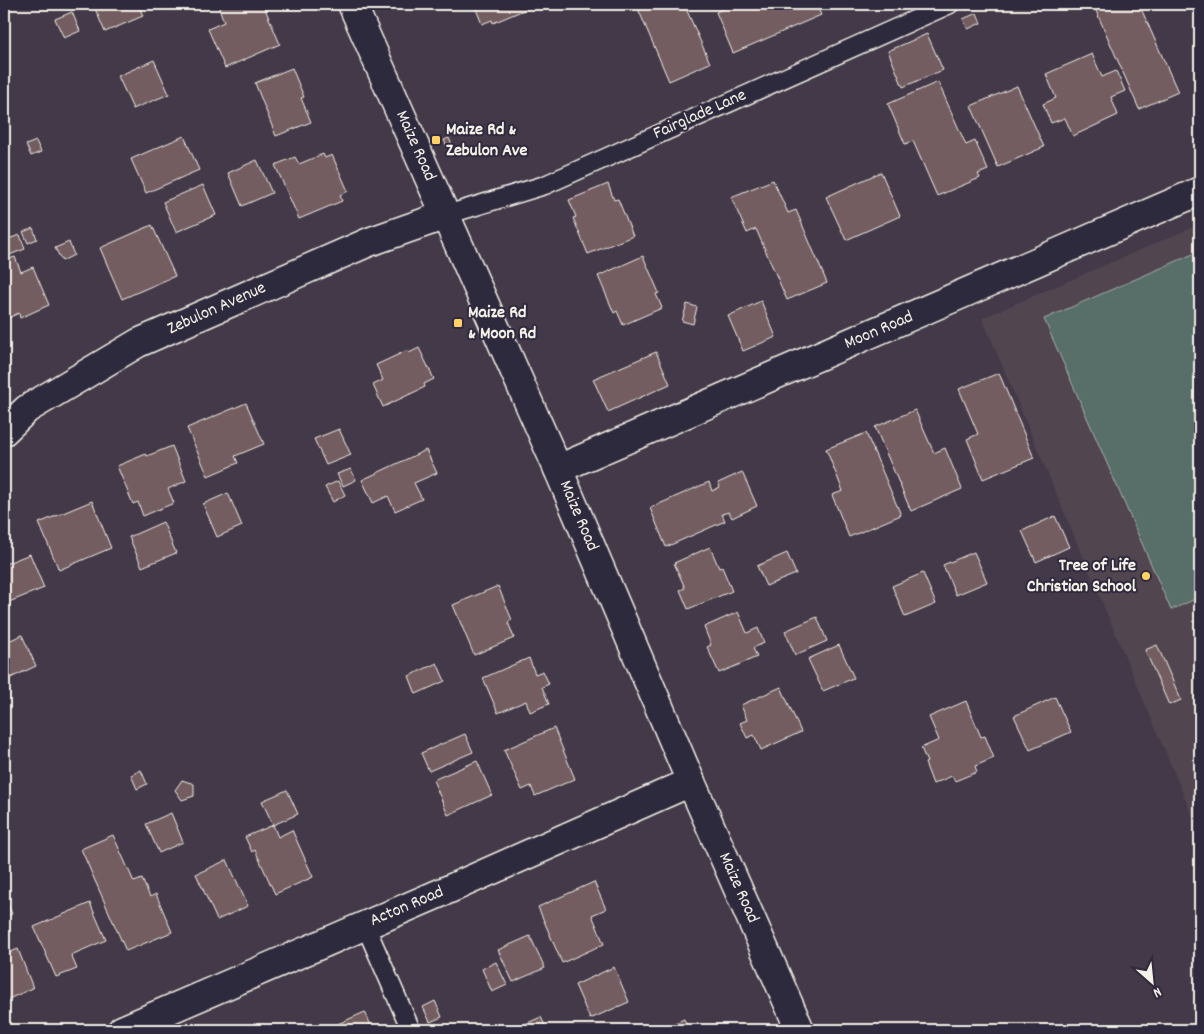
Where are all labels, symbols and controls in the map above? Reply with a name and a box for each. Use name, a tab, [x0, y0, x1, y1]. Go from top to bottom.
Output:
street label: Fairglade Lane	[649, 83, 751, 147]
street label: Maize Road	[388, 107, 442, 185]
place label: Maize Rd & Zebulon Ave	[446, 118, 527, 164]
marker: Maize Rd & Zebulon Ave	[430, 134, 442, 146]
street label: Zebulon Avenue	[164, 276, 270, 342]
place label: Maize Rd & Moon Rd	[468, 301, 536, 347]
street label: Moon Road	[841, 305, 917, 357]
marker: Maize Rd & Moon Rd	[452, 317, 464, 329]
street label: Maize Road	[552, 477, 604, 555]
place label: Tree of Life Christian School	[1027, 554, 1137, 600]
marker: Tree of Life Christian School	[1140, 570, 1152, 582]
street label: Maize Road	[711, 849, 765, 927]
street label: Acton Road	[366, 880, 448, 934]
north arrow	[1126, 956, 1176, 1006]
text: N	[1149, 981, 1165, 1002]

